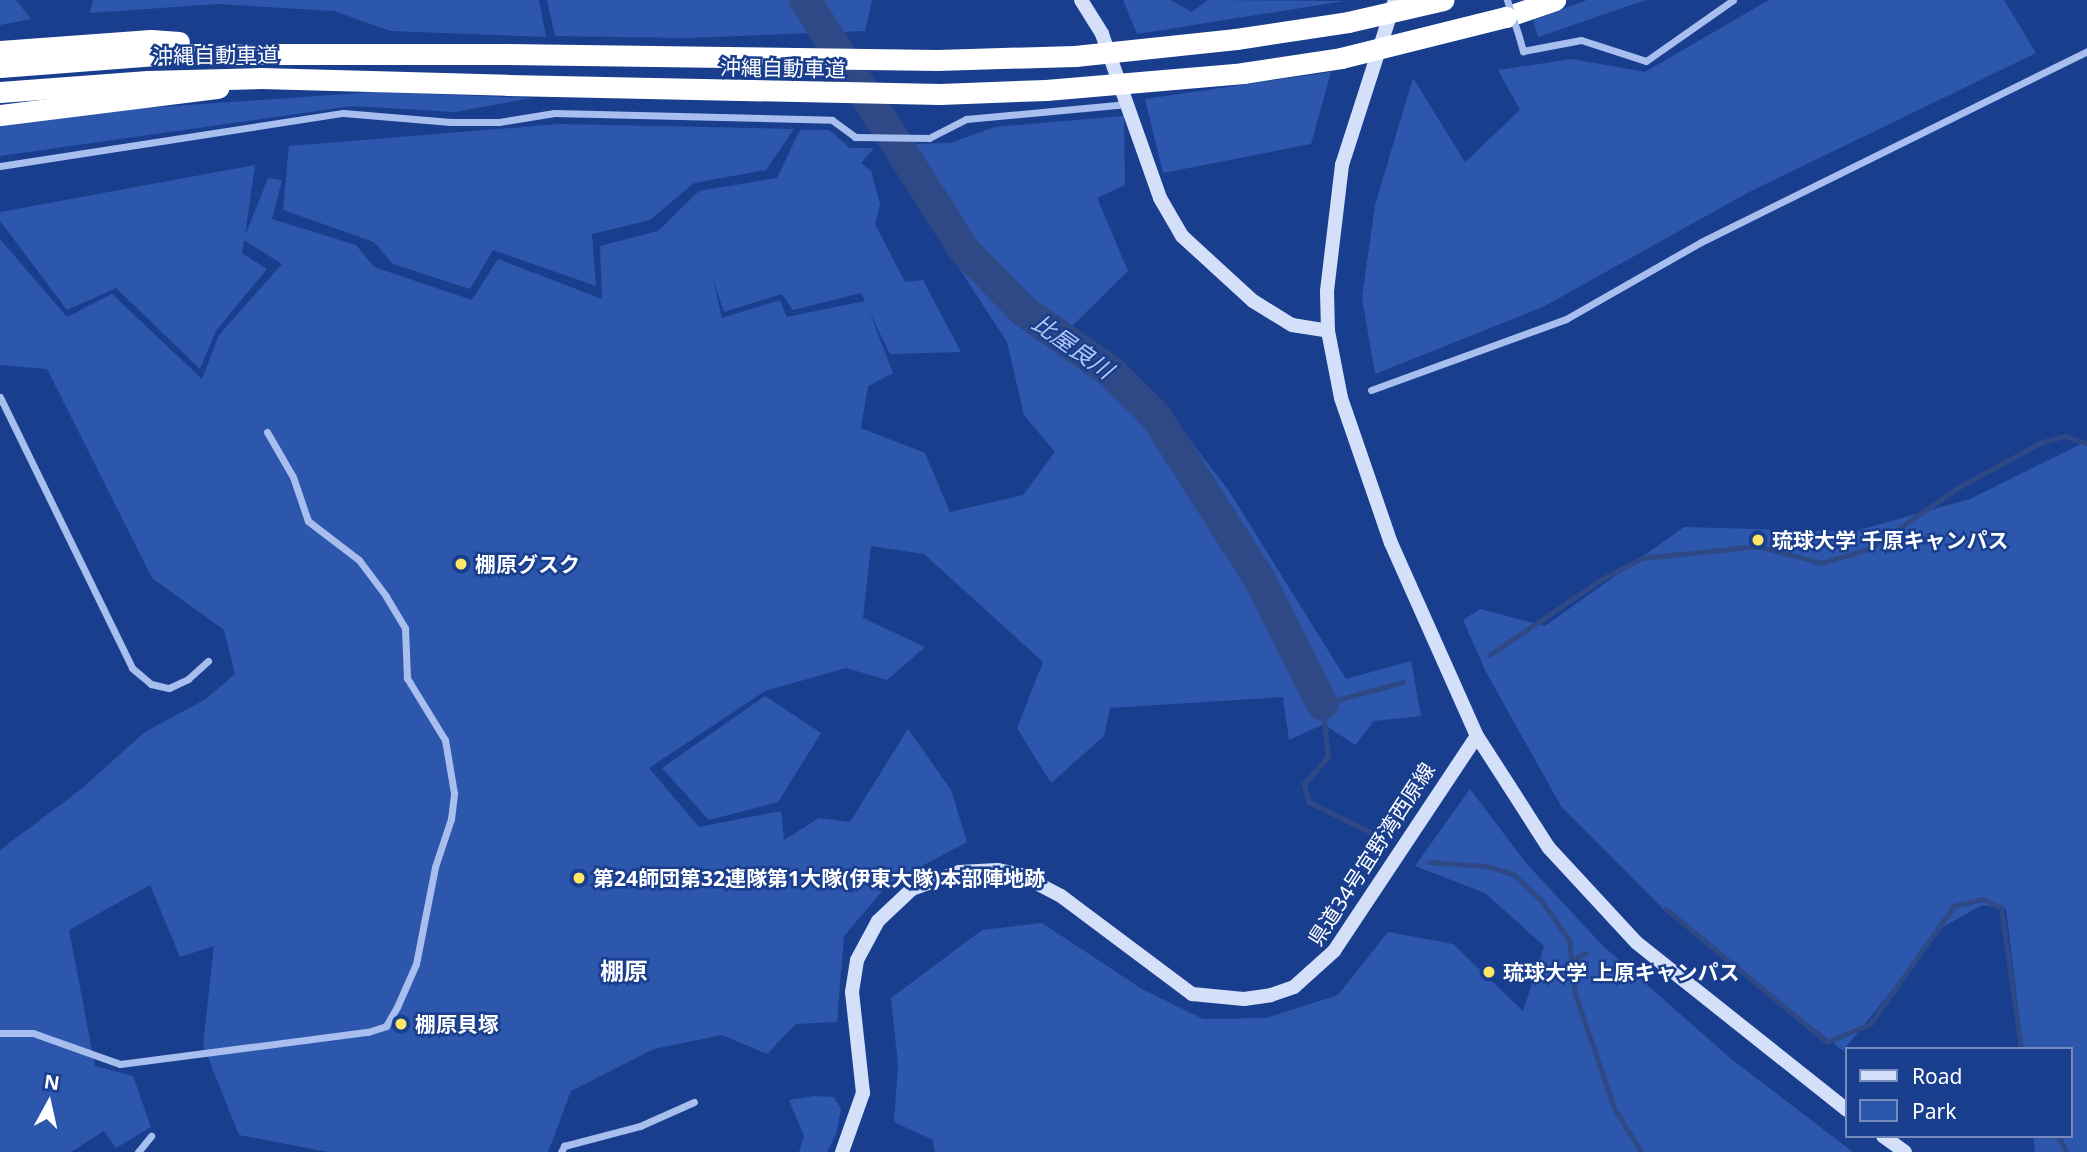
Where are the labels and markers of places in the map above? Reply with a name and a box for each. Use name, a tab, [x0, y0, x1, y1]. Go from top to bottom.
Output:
place label: 琉球大学 千原キャンパス	[1772, 527, 2008, 553]
marker: 琉球大学 千原キャンパス	[1750, 532, 1766, 548]
place label: 棚原グスク	[475, 551, 580, 577]
marker: 棚原グスク	[453, 556, 469, 572]
place label: 第24師団第32連隊第1大隊(伊東大隊)本部陣地跡	[593, 865, 1045, 891]
marker: 第24師団第32連隊第1大隊(伊東大隊)本部陣地跡	[571, 870, 587, 886]
place label: 琉球大学 上原キャンパス	[1503, 959, 1739, 985]
marker: 琉球大学 上原キャンパス	[1481, 964, 1497, 980]
place label: 棚原貝塚	[415, 1011, 499, 1037]
marker: 棚原貝塚	[393, 1016, 409, 1032]

